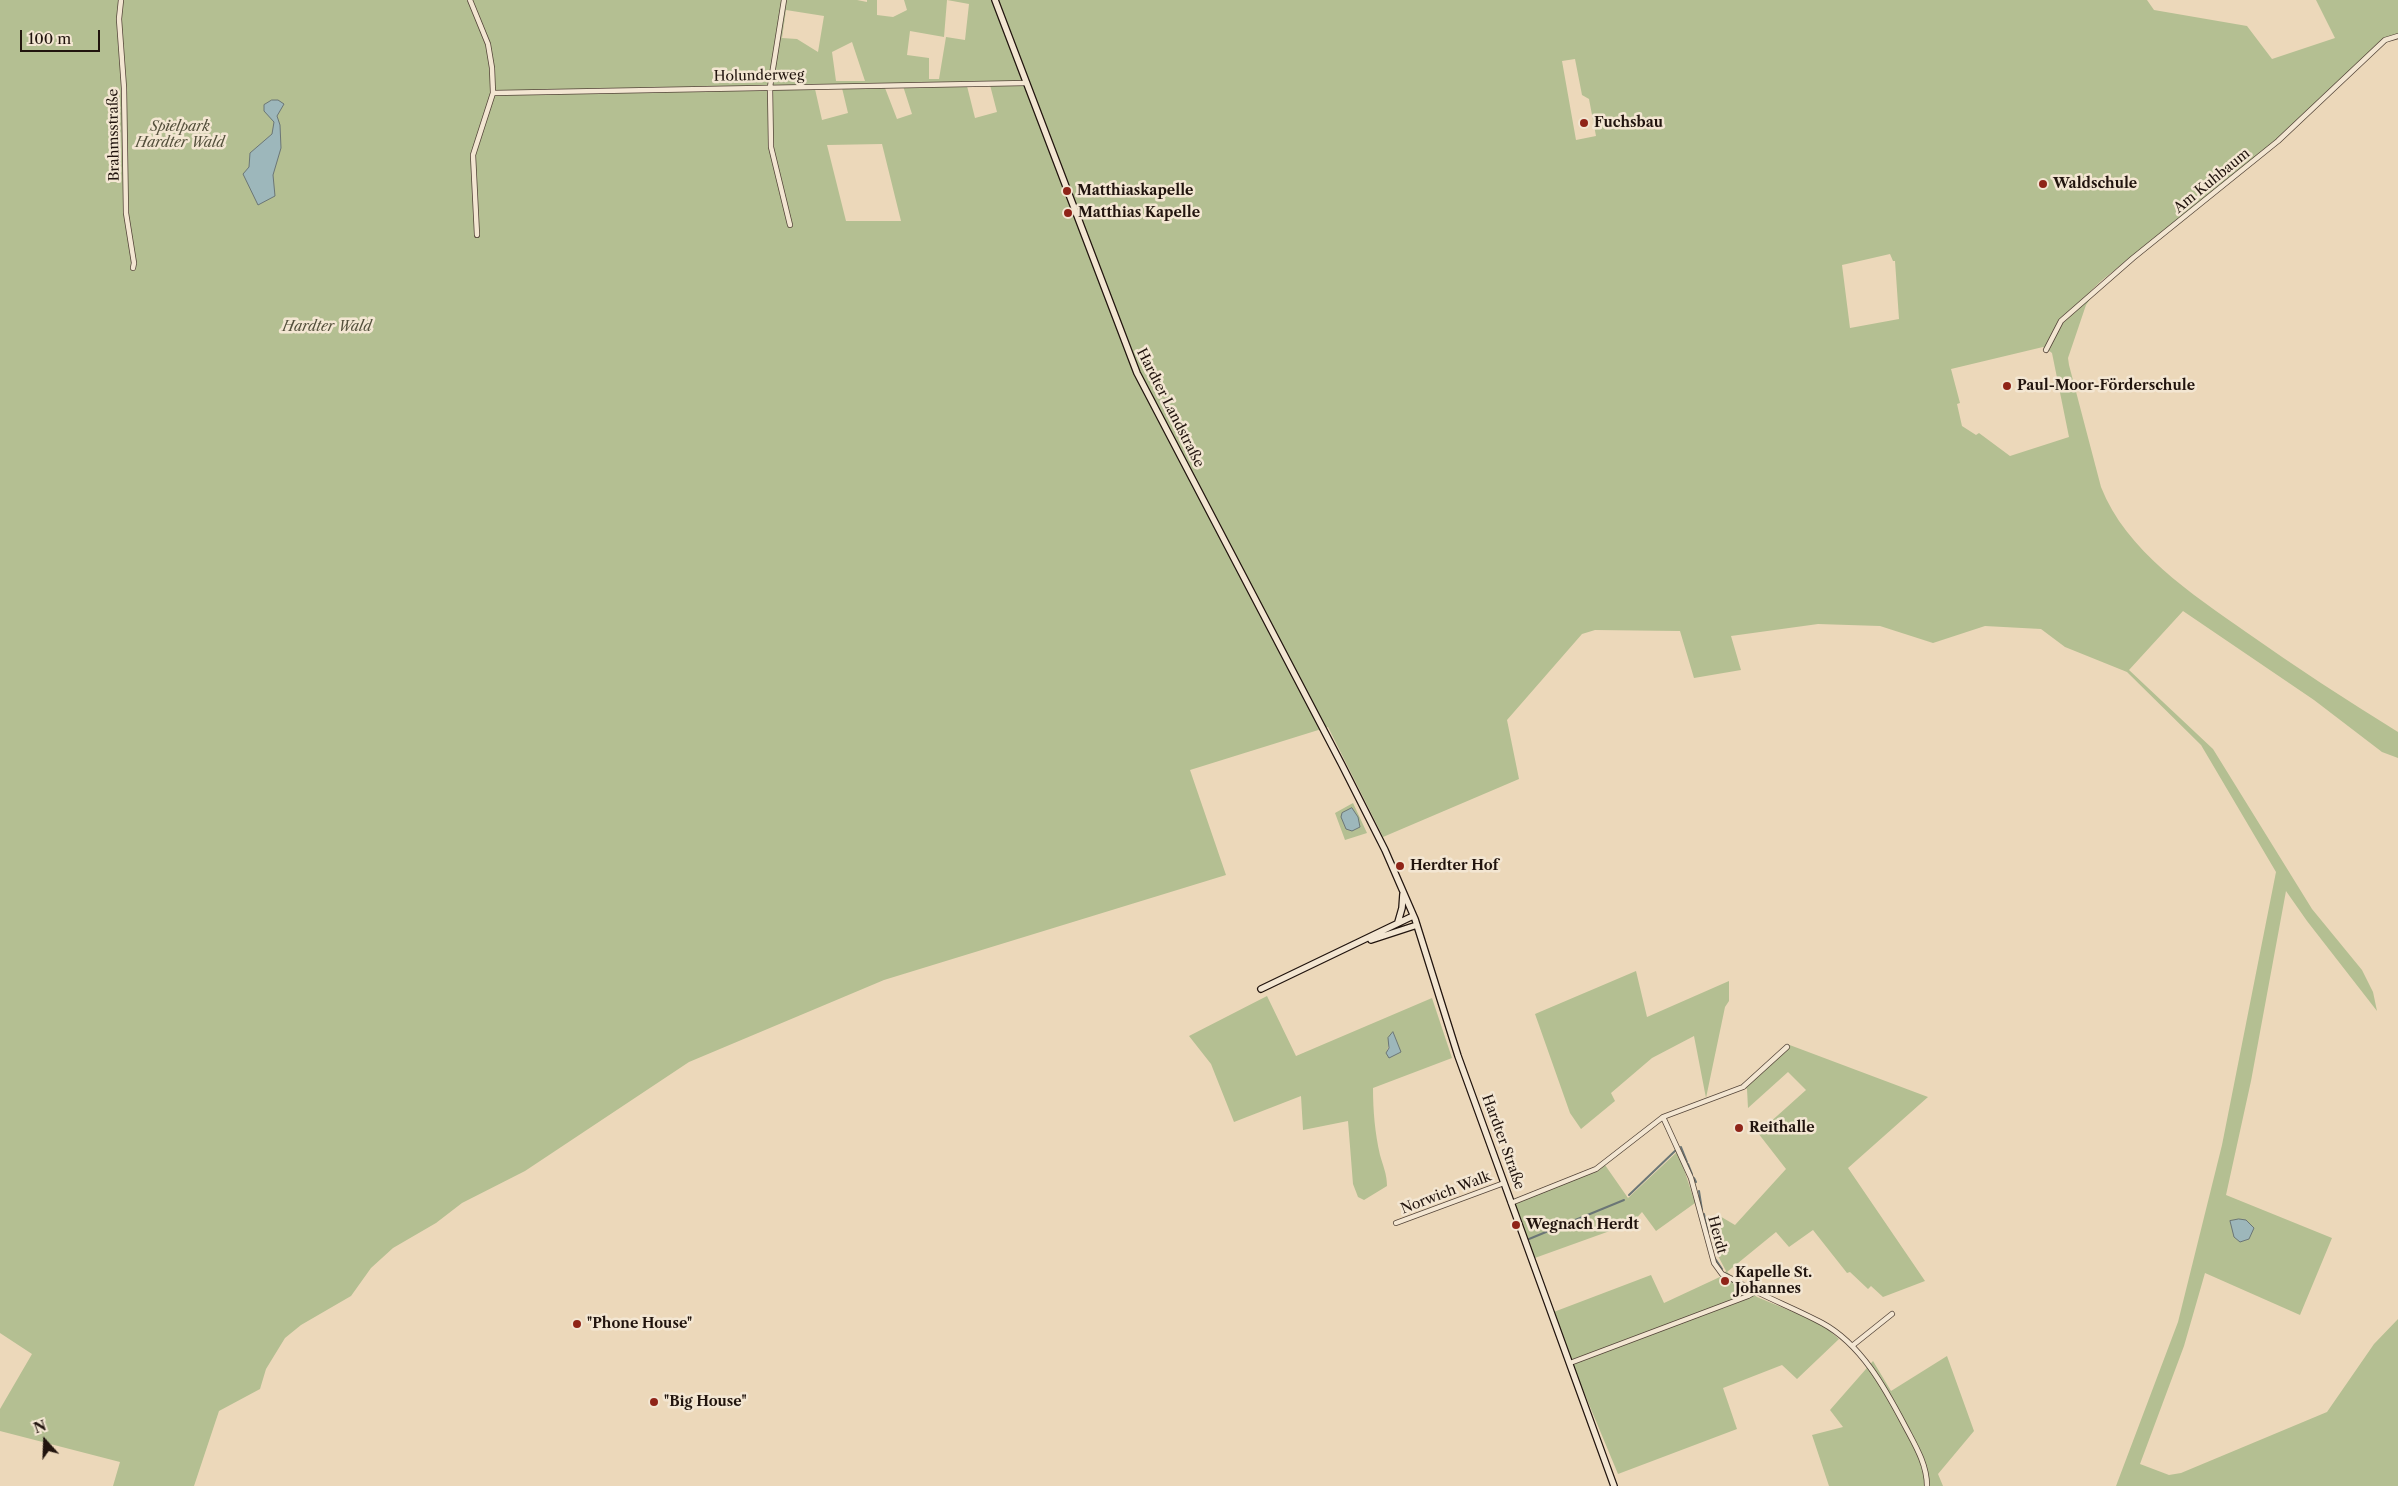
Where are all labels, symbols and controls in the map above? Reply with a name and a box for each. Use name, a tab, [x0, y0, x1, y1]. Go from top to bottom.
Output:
scale bar	[22, 20, 102, 52]
text: 100 m	[28, 29, 71, 48]
street label: Holunderweg	[714, 67, 804, 85]
street label: Brahmsstraße	[105, 89, 123, 181]
place label: Fuchsbau	[1594, 115, 1663, 131]
marker: Fuchsbau	[1578, 117, 1590, 129]
park label: Spielpark Hardter Wald	[135, 119, 225, 152]
street label: Am Kuhbaum	[2171, 145, 2253, 217]
place label: Waldschule	[2053, 176, 2137, 192]
marker: Waldschule	[2037, 178, 2049, 190]
place label: Matthiaskapelle	[1077, 183, 1193, 199]
marker: Matthiaskapelle	[1061, 185, 1073, 197]
place label: Matthias Kapelle	[1078, 205, 1200, 221]
marker: Matthias Kapelle	[1062, 207, 1074, 219]
park label: Hardter Wald	[282, 319, 372, 335]
street label: Hardter Landstraße	[1133, 346, 1207, 470]
place label: Paul-Moor-Förderschule	[2017, 378, 2195, 394]
marker: Paul-Moor-Förderschule	[2001, 380, 2013, 392]
place label: Herdter Hof	[1410, 858, 1498, 874]
marker: Herdter Hof	[1394, 860, 1406, 872]
street label: Hardter Straße	[1478, 1092, 1528, 1192]
place label: Reithalle	[1749, 1120, 1815, 1136]
marker: Reithalle	[1733, 1122, 1745, 1134]
street label: Norwich Walk	[1399, 1168, 1493, 1218]
street label: Herdt	[1704, 1214, 1730, 1256]
place label: Wegnach Herdt	[1526, 1217, 1639, 1233]
marker: Wegnach Herdt	[1510, 1219, 1522, 1231]
place label: Kapelle St. Johannes	[1735, 1265, 1812, 1298]
marker: Kapelle St. Johannes	[1719, 1275, 1731, 1287]
place label: "Phone House"	[587, 1316, 692, 1332]
marker: "Phone House"	[571, 1318, 583, 1330]
place label: "Big House"	[664, 1394, 747, 1410]
marker: "Big House"	[648, 1396, 660, 1408]
north arrow	[20, 1416, 70, 1466]
text: N	[31, 1416, 49, 1437]

